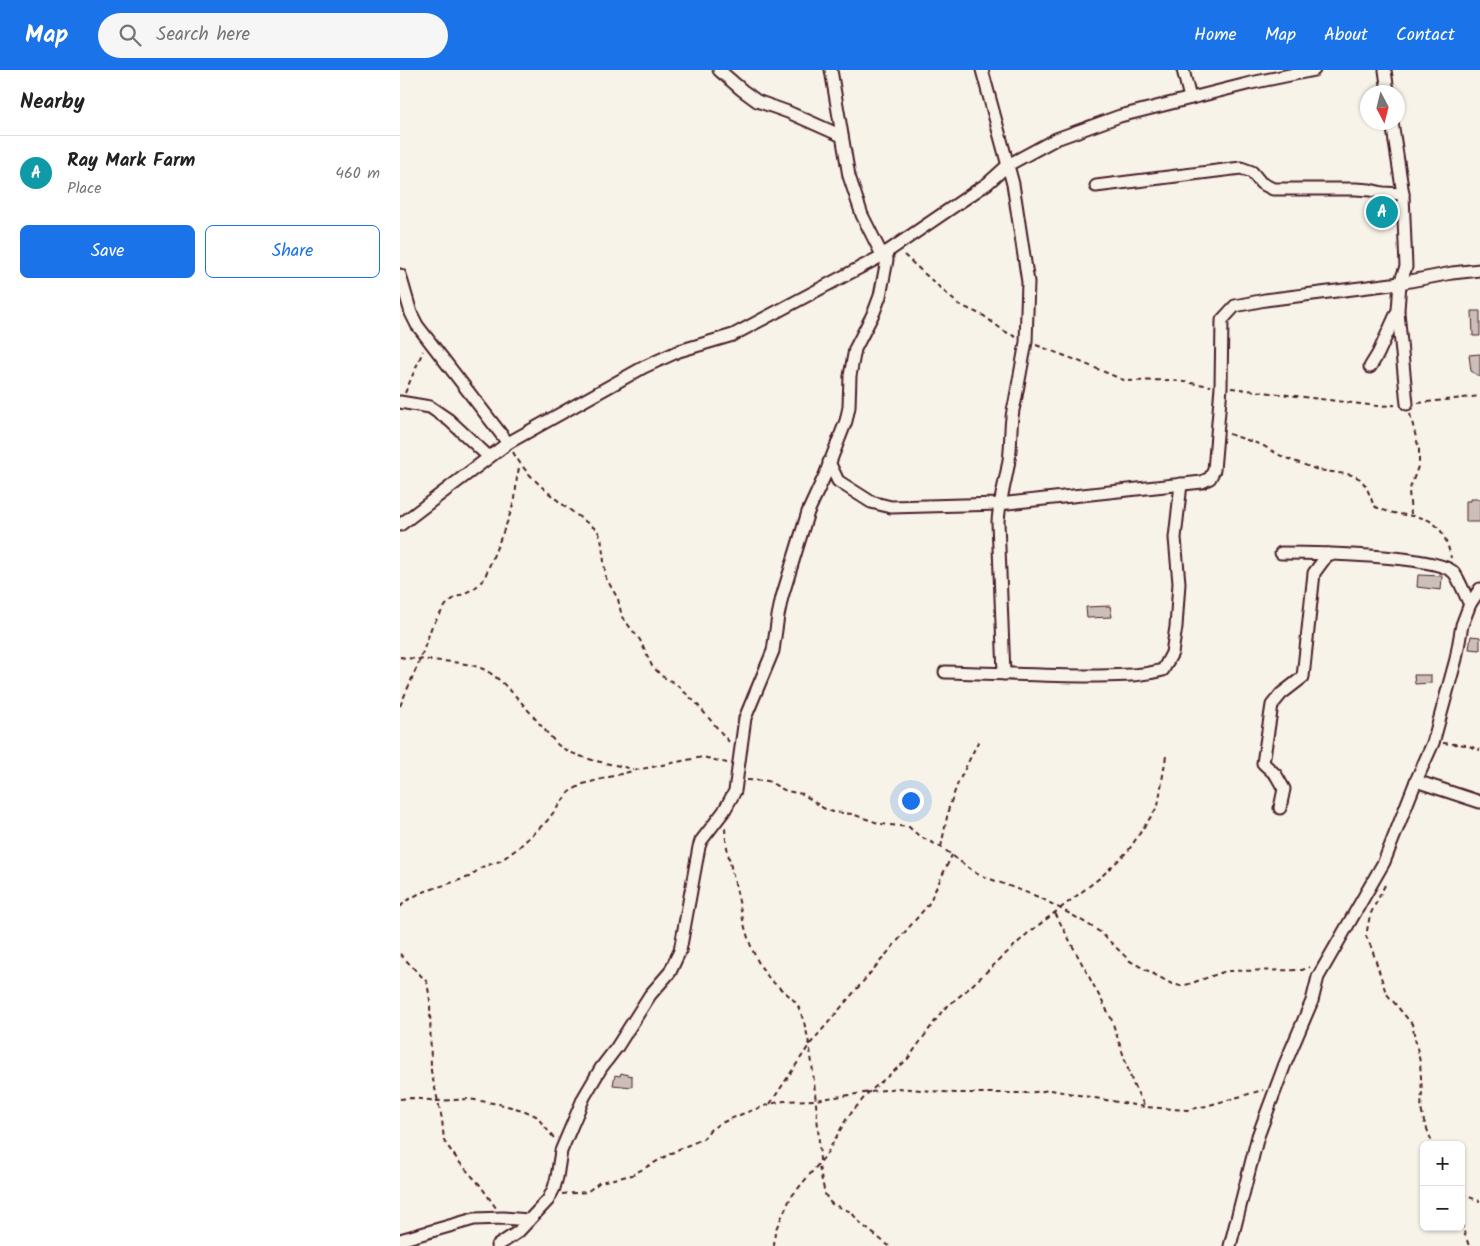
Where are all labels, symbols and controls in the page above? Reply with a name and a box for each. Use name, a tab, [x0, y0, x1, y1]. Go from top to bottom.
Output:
search box	[98, 13, 448, 58]
text: Map	[25, 16, 68, 55]
text: Search here	[156, 20, 250, 50]
icon: search	[116, 21, 144, 49]
text: Home	[1194, 21, 1237, 50]
text: Map	[1265, 21, 1296, 50]
text: About	[1324, 21, 1368, 50]
text: Contact	[1396, 21, 1455, 50]
north arrow	[1360, 85, 1405, 130]
text: Nearby	[20, 86, 85, 119]
text: Ray Mark Farm	[67, 146, 195, 176]
text: A	[31, 161, 41, 186]
text: 460 m	[335, 161, 380, 186]
text: Place	[67, 176, 101, 201]
pin: A	[1366, 193, 1398, 231]
button: Save	[20, 225, 195, 278]
button: Share	[205, 225, 380, 278]
your location	[898, 788, 924, 814]
map controls	[1420, 1141, 1465, 1231]
button: +	[1420, 1141, 1465, 1186]
button: −	[1420, 1186, 1465, 1231]

